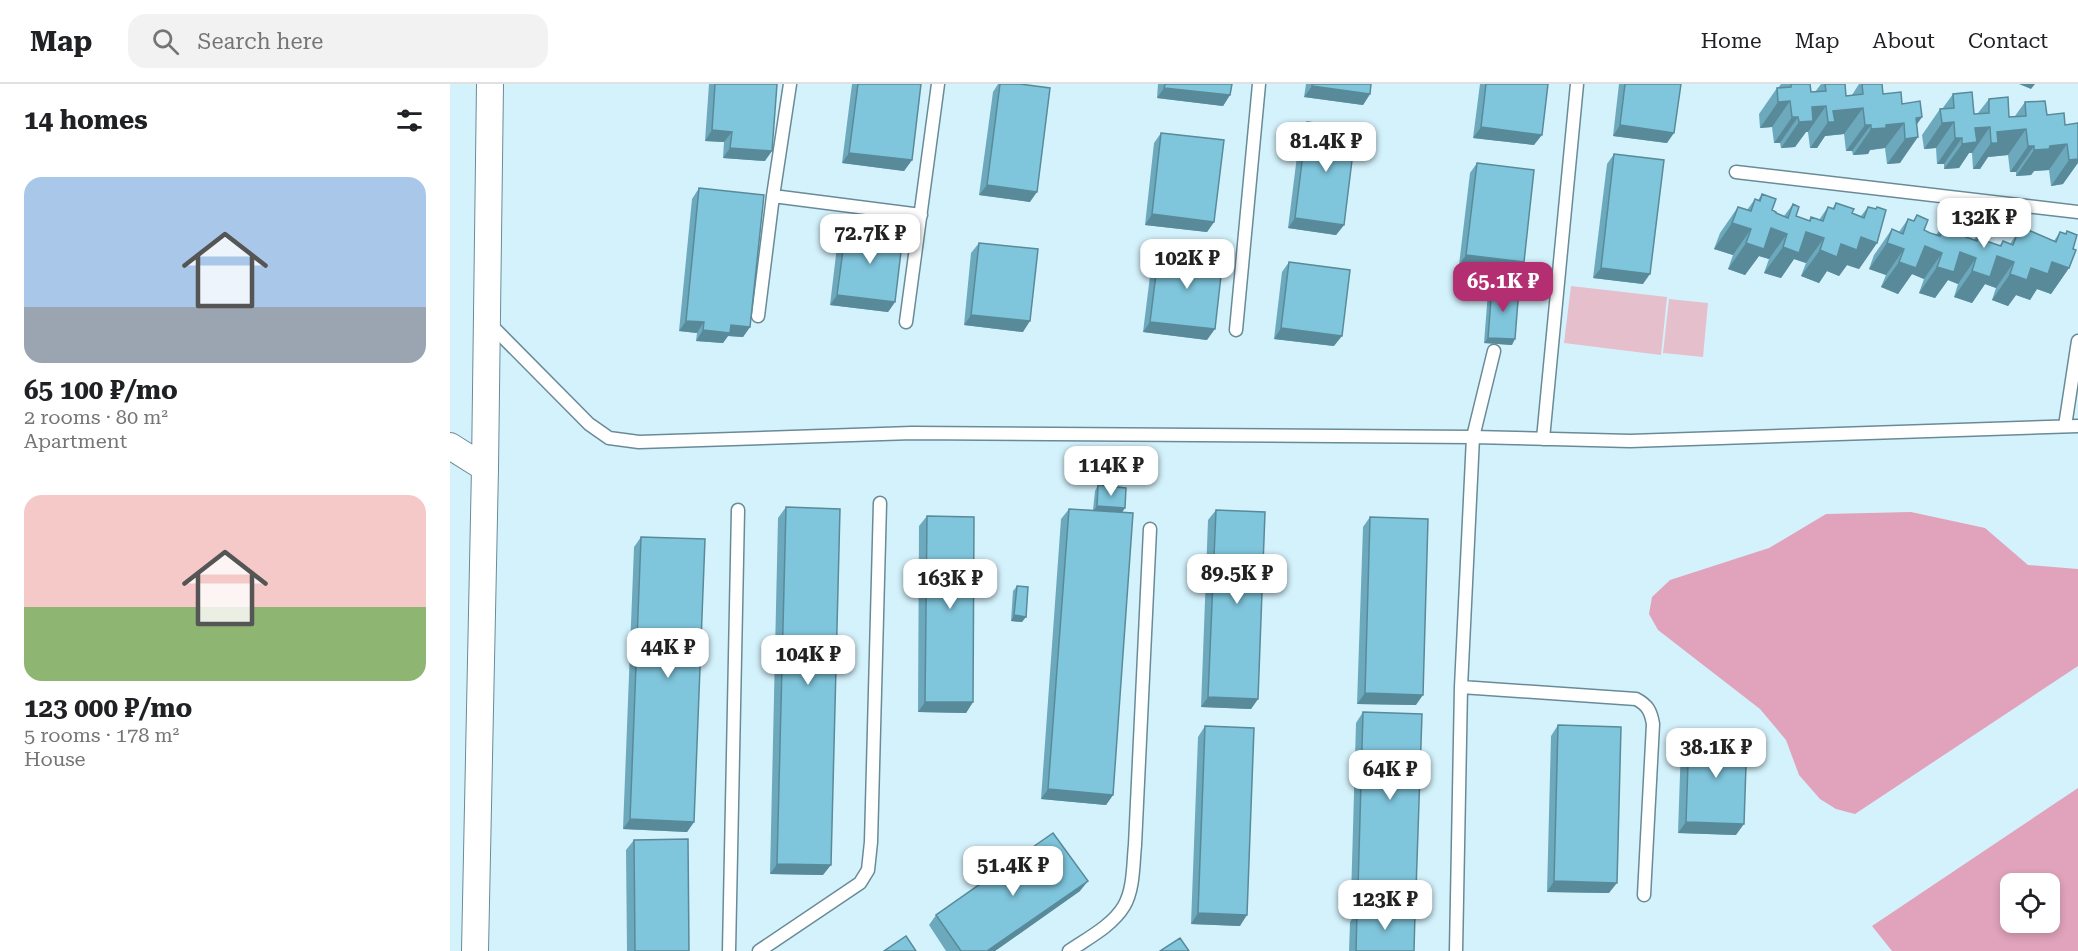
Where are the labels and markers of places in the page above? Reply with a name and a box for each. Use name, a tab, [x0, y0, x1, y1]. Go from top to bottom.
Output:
pin: 81.4K ₽	[1271, 122, 1381, 173]
pin: 132K ₽	[1935, 198, 2033, 249]
pin: 72.7K ₽	[815, 214, 925, 265]
pin: 102K ₽	[1138, 239, 1236, 290]
pin: 65.1K ₽	[1448, 262, 1558, 313]
pin: 114K ₽	[1062, 446, 1160, 497]
pin: 89.5K ₽	[1182, 554, 1292, 605]
pin: 163K ₽	[901, 559, 999, 610]
pin: 44K ₽	[626, 628, 710, 679]
pin: 104K ₽	[759, 635, 857, 686]
pin: 38.1K ₽	[1661, 728, 1771, 779]
pin: 64K ₽	[1348, 750, 1432, 801]
pin: 51.4K ₽	[958, 846, 1068, 897]
pin: 123K ₽	[1336, 880, 1434, 931]

